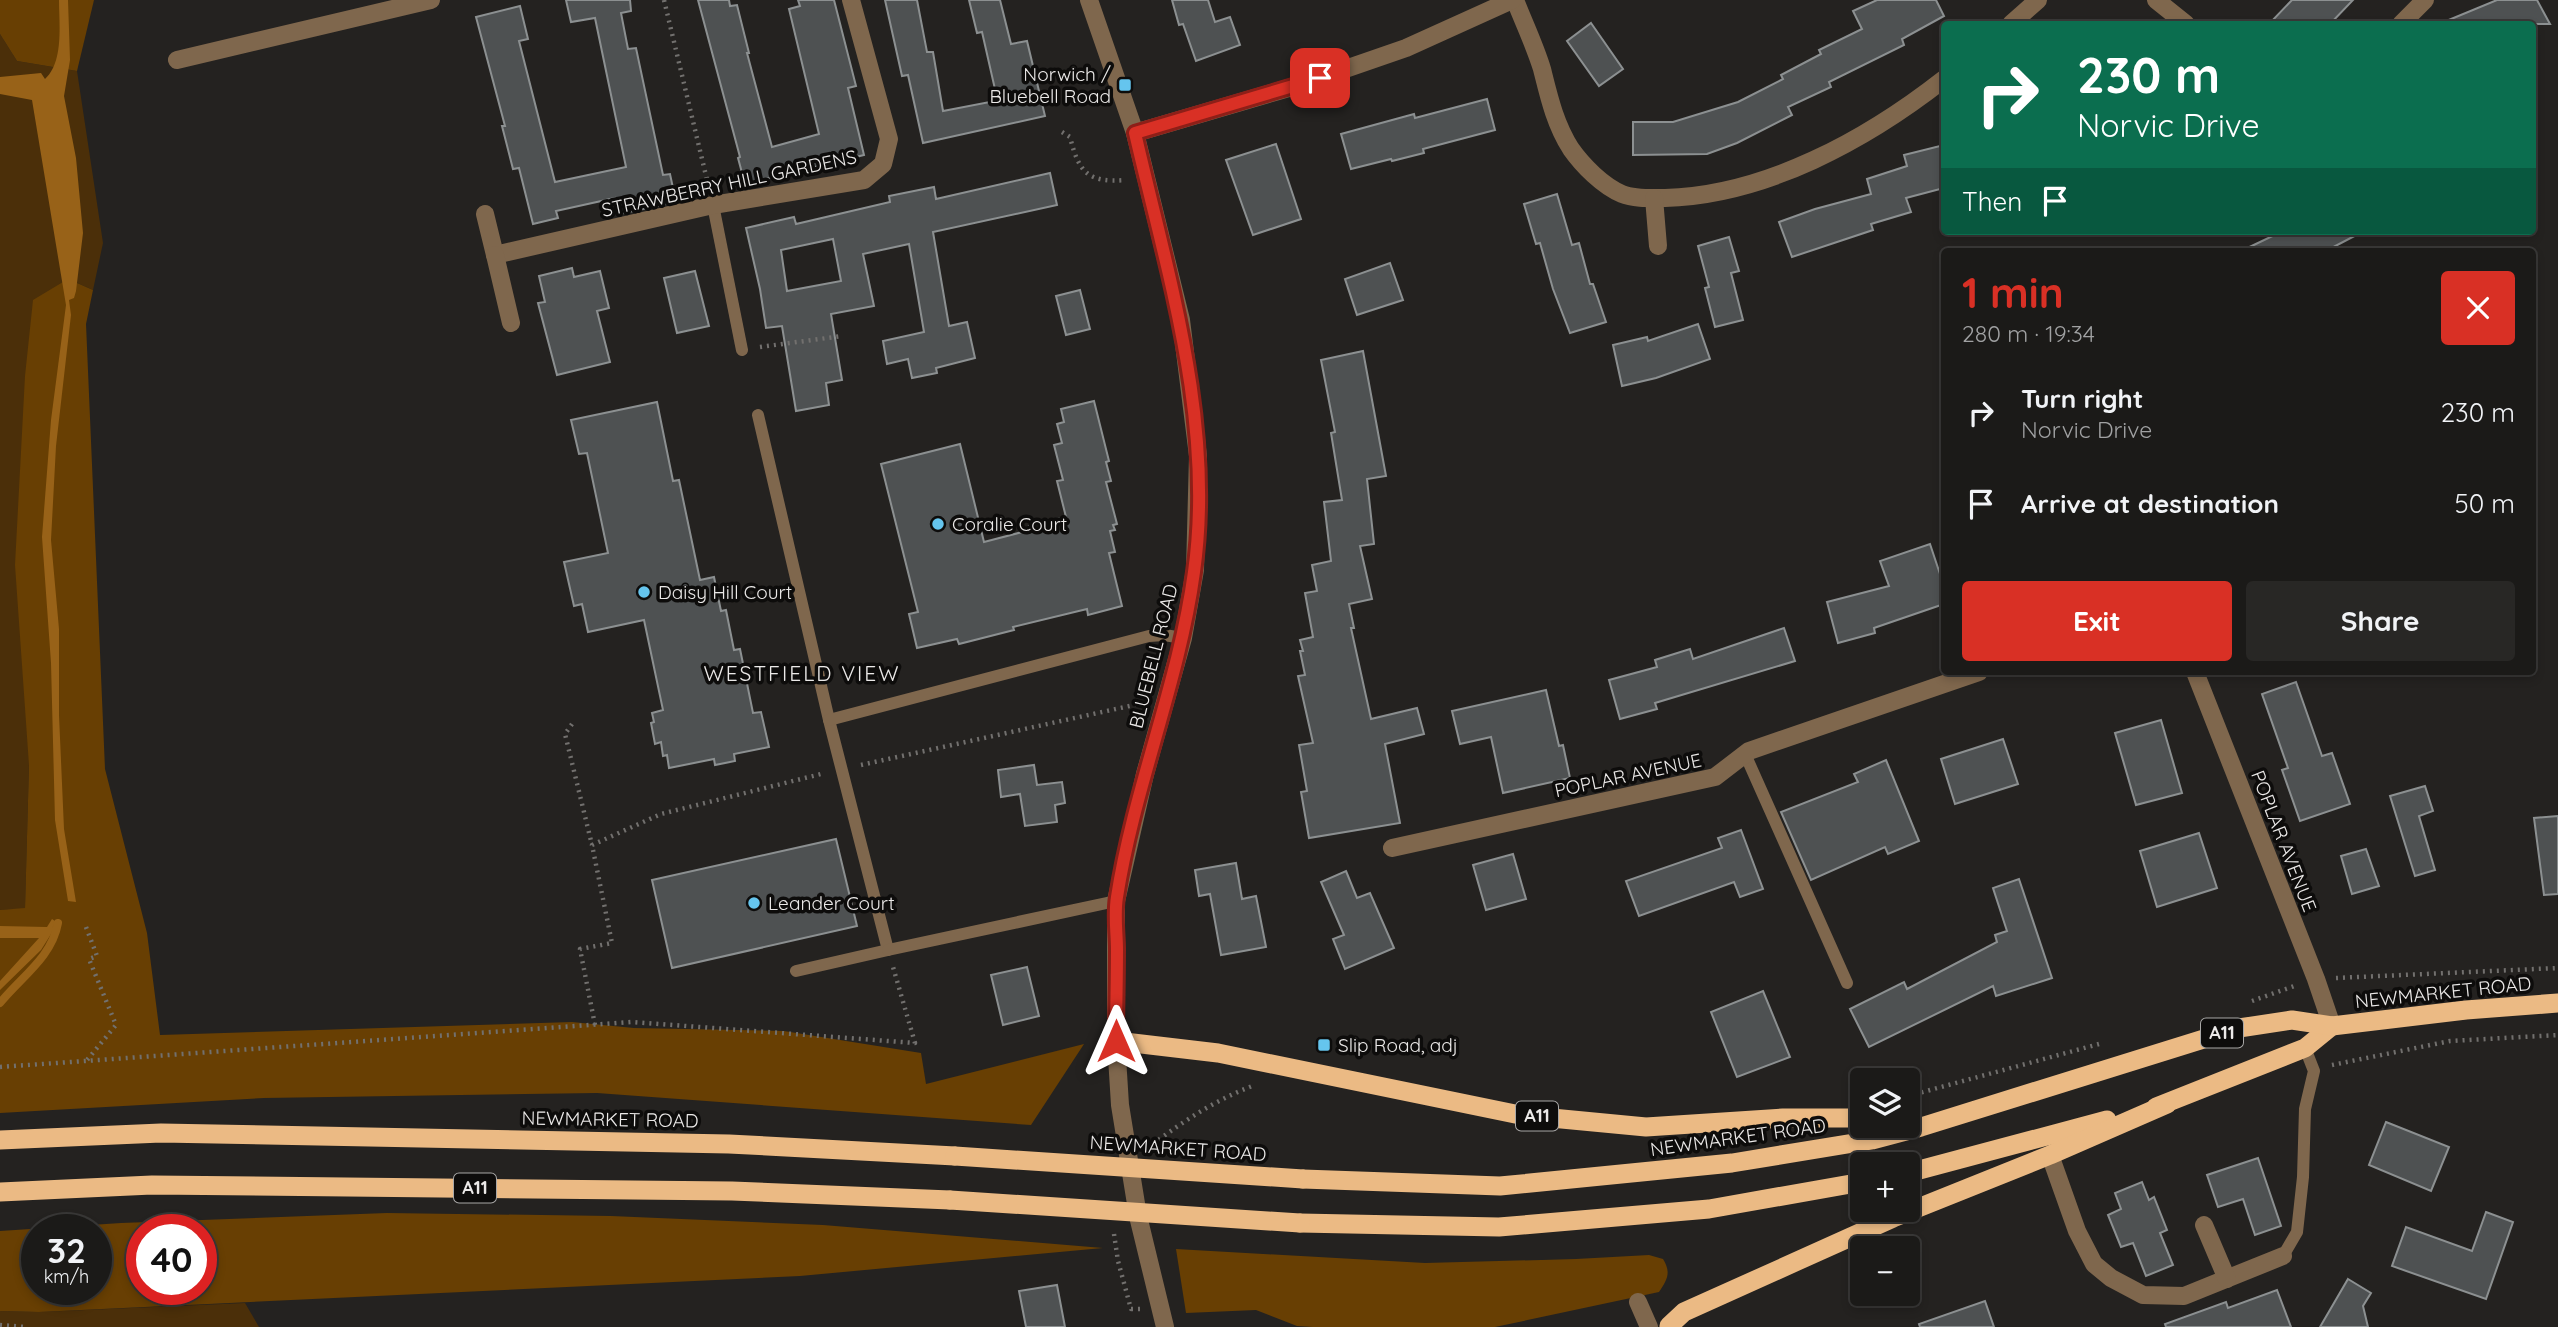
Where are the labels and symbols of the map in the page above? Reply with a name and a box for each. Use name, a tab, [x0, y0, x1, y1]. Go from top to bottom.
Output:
pin	[1290, 48, 1350, 108]
place label: Norwich / Bluebell Road	[990, 62, 1111, 108]
marker: Norwich / Bluebell Road	[1117, 77, 1133, 93]
street label: STRAWBERRY HILL GARDENS	[599, 144, 859, 222]
place label: Coralie Court	[952, 512, 1067, 536]
marker: Coralie Court	[930, 516, 946, 532]
place label: Daisy Hill Court	[658, 580, 792, 604]
street label: BLUEBELL ROAD	[1123, 581, 1183, 731]
marker: Daisy Hill Court	[636, 584, 652, 600]
district label: WESTFIELD VIEW	[703, 660, 901, 686]
street label: POPLAR AVENUE	[1552, 748, 1704, 802]
street label: POPLAR AVENUE	[2246, 767, 2322, 915]
place label: Leander Court	[768, 891, 895, 915]
marker: Leander Court	[746, 895, 762, 911]
street label: NEWMARKET ROAD	[2354, 971, 2532, 1013]
position arrow	[1079, 1004, 1153, 1078]
road number: A11	[2201, 1018, 2243, 1048]
place label: Slip Road, adj	[1338, 1033, 1458, 1057]
marker: Slip Road, adj	[1316, 1037, 1332, 1053]
road number: A11	[1516, 1101, 1558, 1130]
street label: NEWMARKET ROAD	[521, 1105, 699, 1133]
street label: NEWMARKET ROAD	[1649, 1113, 1827, 1161]
street label: NEWMARKET ROAD	[1089, 1130, 1267, 1166]
road number: A11	[454, 1174, 496, 1203]
speed limit sign: 40	[126, 1214, 217, 1305]

